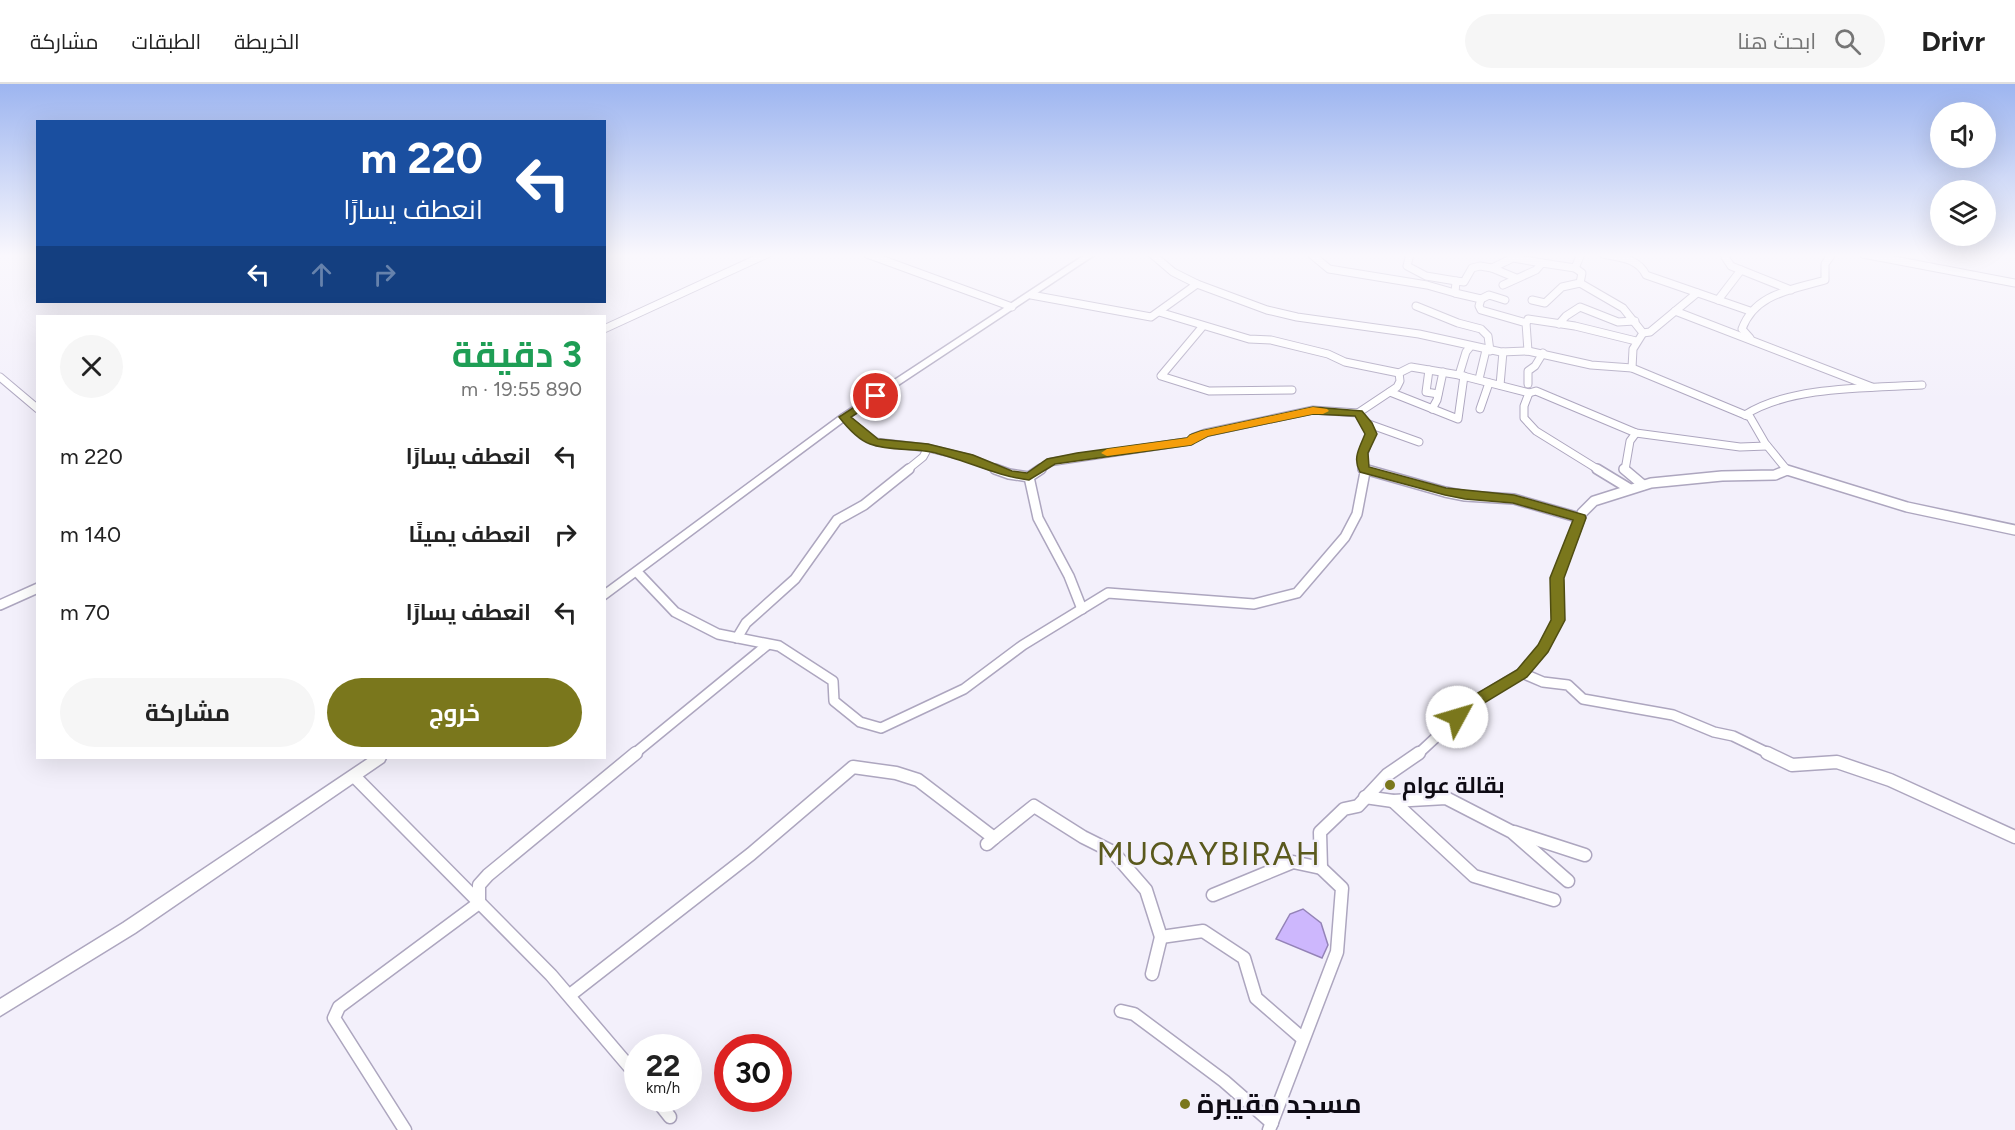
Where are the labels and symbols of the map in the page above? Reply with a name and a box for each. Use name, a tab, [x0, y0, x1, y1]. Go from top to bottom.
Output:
pin	[850, 370, 901, 421]
position arrow	[1425, 685, 1489, 749]
place label: بقالة عوام	[1402, 772, 1505, 801]
marker: بقالة عوام	[1383, 778, 1397, 792]
district label: MUQAYBIRAH	[1097, 835, 1321, 873]
speed limit sign: 30	[714, 1034, 792, 1112]
place label: مسجد مقيبرة	[1197, 1087, 1362, 1120]
marker: مسجد مقيبرة	[1178, 1097, 1192, 1111]

